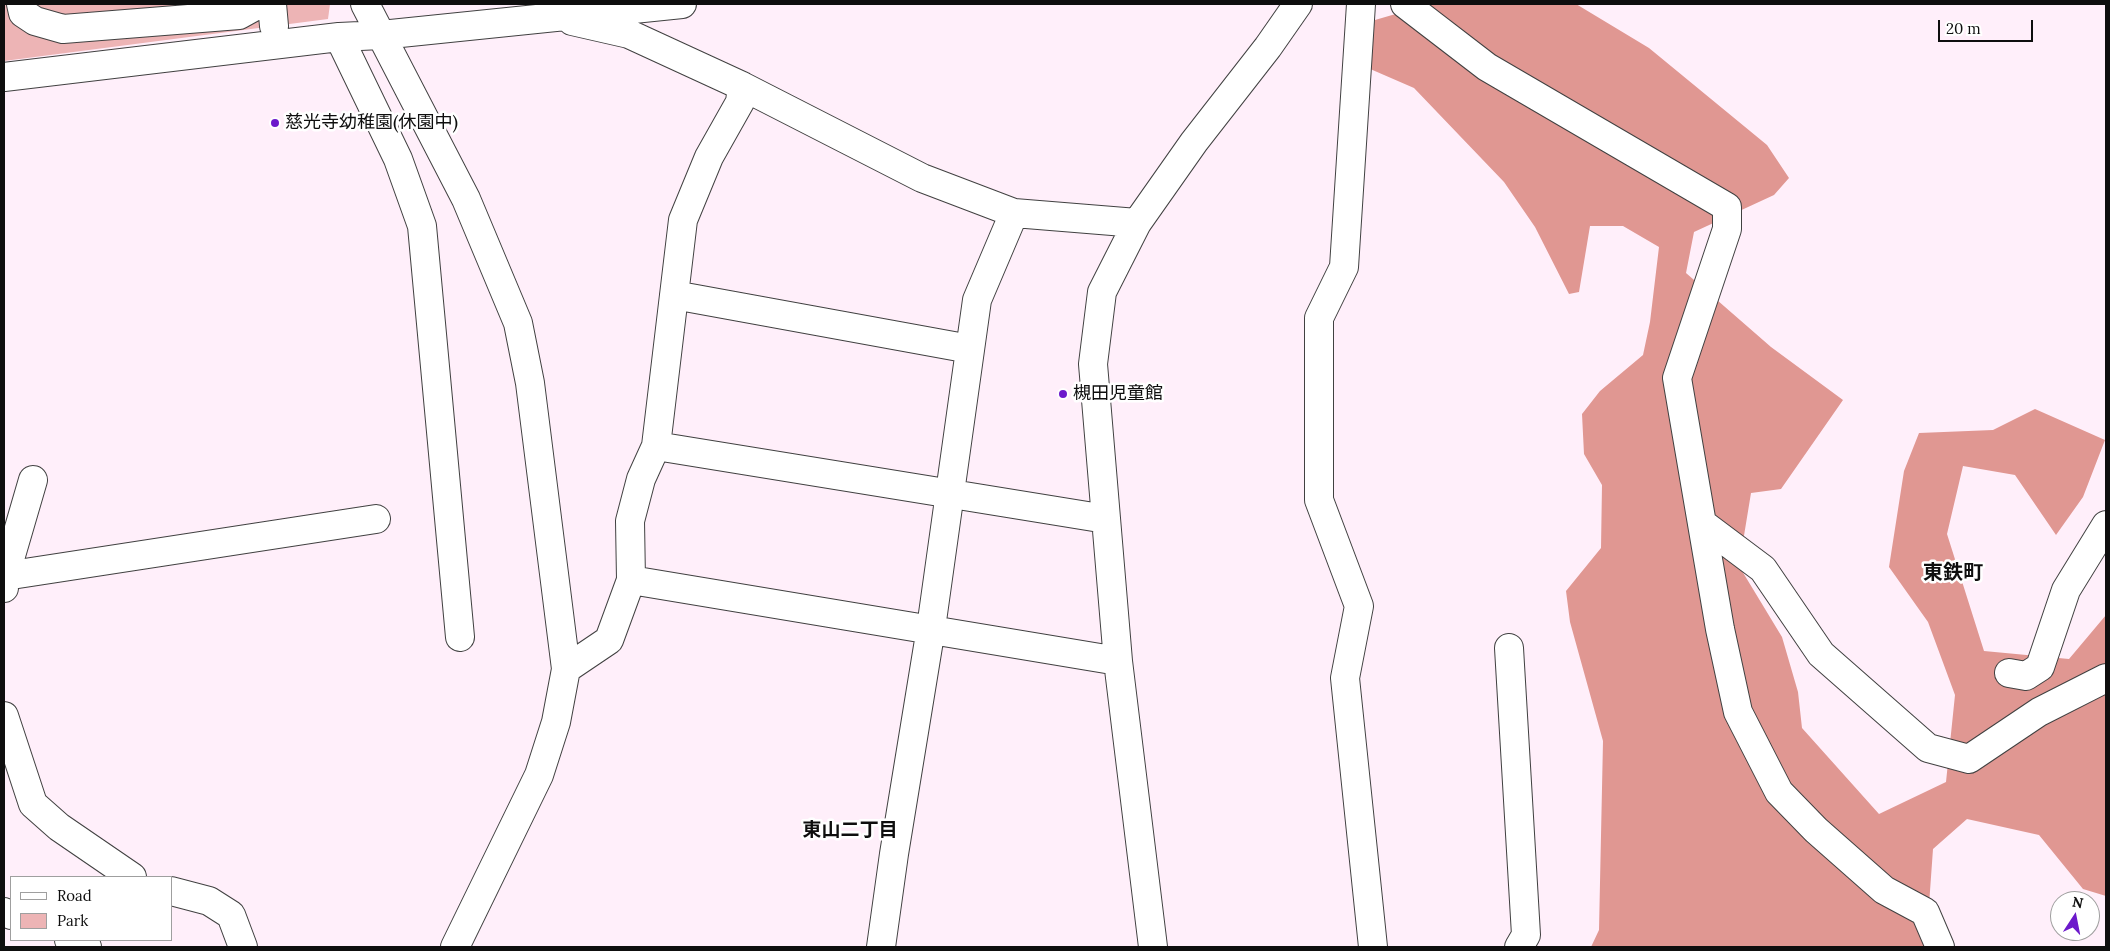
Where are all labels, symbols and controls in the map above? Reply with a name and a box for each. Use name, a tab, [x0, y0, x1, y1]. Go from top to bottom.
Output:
scale bar	[1940, 10, 2035, 42]
text: 20 m	[1946, 19, 1981, 38]
place label: 慈光寺幼稚園(休園中)	[285, 112, 458, 134]
marker: 慈光寺幼稚園(休園中)	[269, 117, 281, 129]
place label: 槻田児童館	[1073, 383, 1163, 405]
marker: 槻田児童館	[1057, 388, 1069, 400]
district label: 東鉄町	[1923, 561, 1983, 585]
district label: 東山二丁目	[803, 820, 897, 842]
legend	[10, 876, 172, 941]
text: Road	[57, 886, 92, 905]
north arrow	[2050, 891, 2100, 941]
text: N	[2071, 892, 2085, 912]
text: Park	[57, 911, 88, 930]

